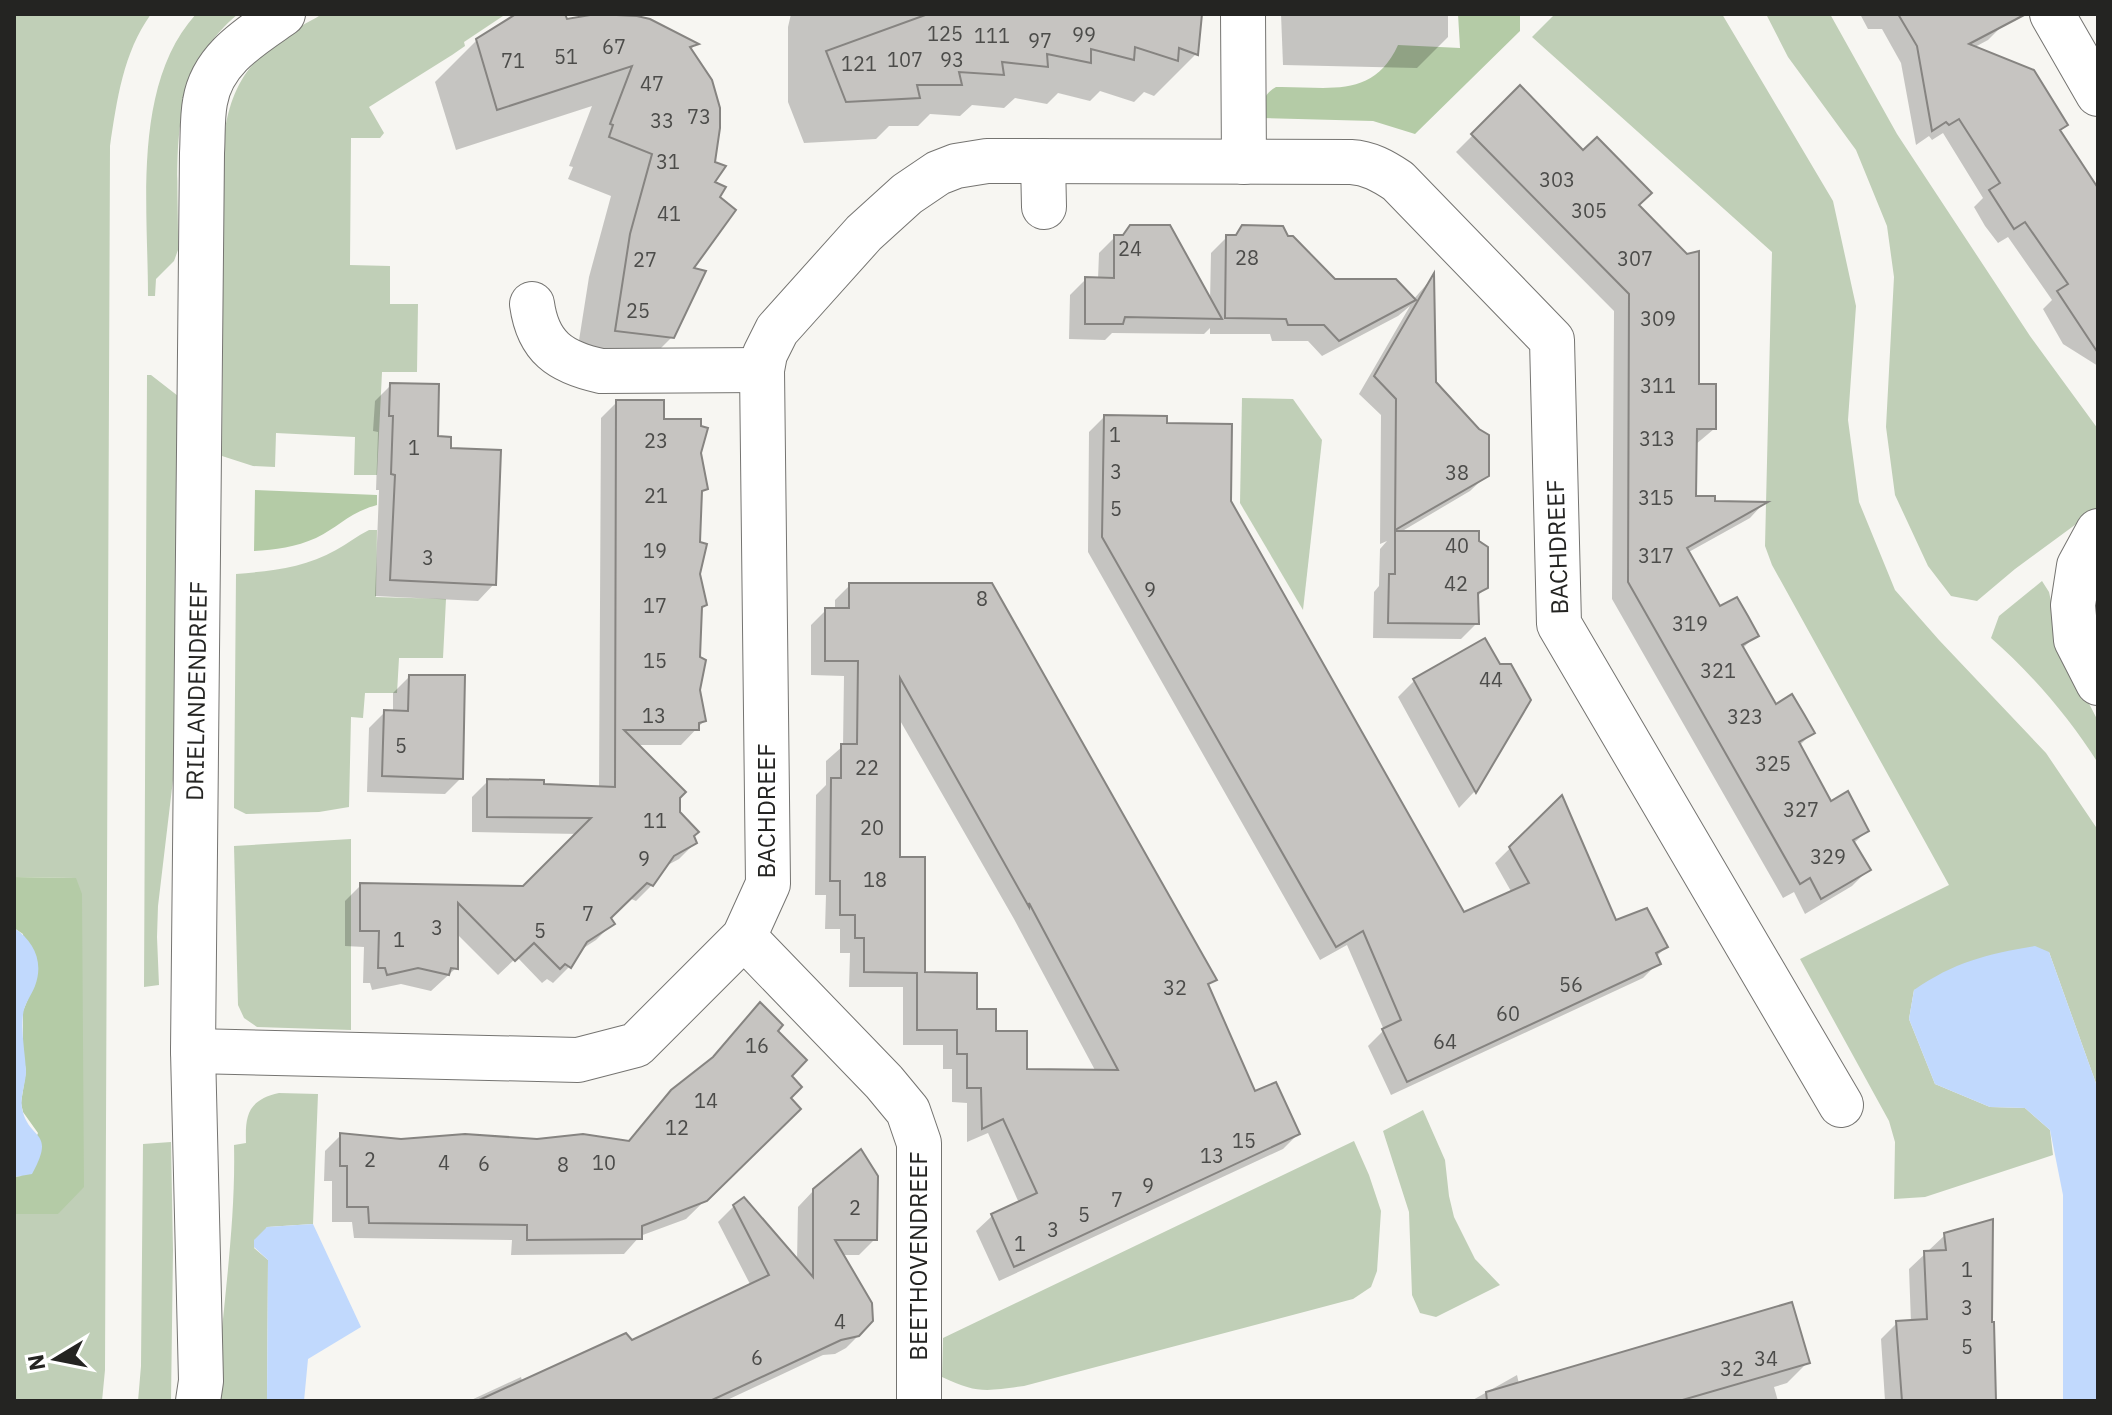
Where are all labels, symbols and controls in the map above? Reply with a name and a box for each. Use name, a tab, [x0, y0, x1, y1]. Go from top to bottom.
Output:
house number: 125	[927, 20, 963, 47]
house number: 99	[1072, 21, 1096, 48]
house number: 111	[974, 22, 1010, 49]
house number: 97	[1028, 27, 1052, 54]
house number: 67	[602, 33, 626, 60]
house number: 51	[554, 43, 578, 70]
house number: 107	[887, 46, 923, 73]
house number: 93	[940, 46, 964, 73]
house number: 71	[501, 47, 525, 74]
house number: 121	[841, 50, 877, 77]
house number: 47	[640, 70, 664, 97]
house number: 73	[687, 103, 711, 130]
house number: 33	[650, 107, 674, 134]
house number: 31	[656, 148, 680, 175]
house number: 303	[1539, 166, 1575, 193]
house number: 305	[1571, 197, 1607, 224]
house number: 41	[657, 200, 681, 227]
house number: 24	[1118, 235, 1142, 262]
house number: 28	[1235, 244, 1259, 271]
house number: 307	[1617, 245, 1653, 272]
house number: 27	[633, 246, 657, 273]
house number: 25	[626, 297, 650, 324]
house number: 309	[1640, 305, 1676, 332]
house number: 311	[1640, 372, 1676, 399]
house number: 1	[1109, 421, 1121, 448]
house number: 313	[1639, 425, 1675, 452]
house number: 23	[644, 427, 668, 454]
house number: 1	[408, 434, 420, 461]
house number: 3	[1110, 458, 1122, 485]
house number: 38	[1445, 459, 1469, 486]
street label: BACHDREEF	[1539, 479, 1575, 615]
house number: 21	[644, 482, 668, 509]
house number: 315	[1638, 484, 1674, 511]
house number: 5	[1110, 495, 1122, 522]
house number: 40	[1445, 532, 1469, 559]
house number: 19	[643, 537, 667, 564]
house number: 317	[1638, 542, 1674, 569]
house number: 3	[422, 544, 434, 571]
house number: 42	[1444, 570, 1468, 597]
house number: 9	[1144, 576, 1156, 603]
street label: DRIELANDENDREEF	[178, 581, 214, 801]
house number: 8	[976, 585, 988, 612]
house number: 17	[643, 592, 667, 619]
house number: 319	[1672, 610, 1708, 637]
house number: 15	[643, 647, 667, 674]
house number: 321	[1700, 657, 1736, 684]
house number: 44	[1479, 666, 1503, 693]
house number: 13	[642, 702, 666, 729]
house number: 323	[1727, 703, 1763, 730]
house number: 5	[395, 732, 407, 759]
street label: BACHDREEF	[750, 743, 782, 879]
house number: 325	[1755, 750, 1791, 777]
house number: 22	[855, 754, 879, 781]
house number: 327	[1783, 796, 1819, 823]
house number: 11	[643, 807, 667, 834]
house number: 20	[860, 814, 884, 841]
house number: 329	[1810, 843, 1846, 870]
house number: 9	[638, 845, 650, 872]
house number: 18	[863, 866, 887, 893]
house number: 7	[582, 900, 594, 927]
house number: 3	[431, 914, 443, 941]
house number: 5	[534, 917, 546, 944]
house number: 1	[393, 926, 405, 953]
house number: 56	[1559, 971, 1583, 998]
house number: 32	[1163, 974, 1187, 1001]
house number: 60	[1496, 1000, 1520, 1027]
house number: 64	[1433, 1028, 1457, 1055]
house number: 16	[745, 1032, 769, 1059]
house number: 14	[694, 1087, 718, 1114]
house number: 12	[665, 1114, 689, 1141]
house number: 15	[1232, 1127, 1256, 1154]
house number: 13	[1200, 1142, 1224, 1169]
house number: 2	[364, 1146, 376, 1173]
house number: 4	[438, 1149, 450, 1176]
house number: 10	[592, 1149, 616, 1176]
house number: 6	[478, 1150, 490, 1177]
house number: 8	[557, 1151, 569, 1178]
street label: BEETHOVENDREEF	[902, 1151, 934, 1361]
house number: 9	[1142, 1172, 1154, 1199]
house number: 7	[1111, 1186, 1123, 1213]
house number: 2	[849, 1194, 861, 1221]
house number: 5	[1078, 1201, 1090, 1228]
house number: 3	[1047, 1216, 1059, 1243]
house number: 1	[1014, 1230, 1026, 1257]
house number: 1	[1961, 1256, 1973, 1283]
house number: 3	[1961, 1294, 1973, 1321]
house number: 4	[834, 1308, 846, 1335]
north arrow	[16, 1319, 96, 1399]
house number: 5	[1961, 1333, 1973, 1360]
house number: 6	[751, 1344, 763, 1371]
house number: 34	[1754, 1345, 1778, 1372]
text: N	[20, 1352, 51, 1373]
house number: 32	[1720, 1355, 1744, 1382]

